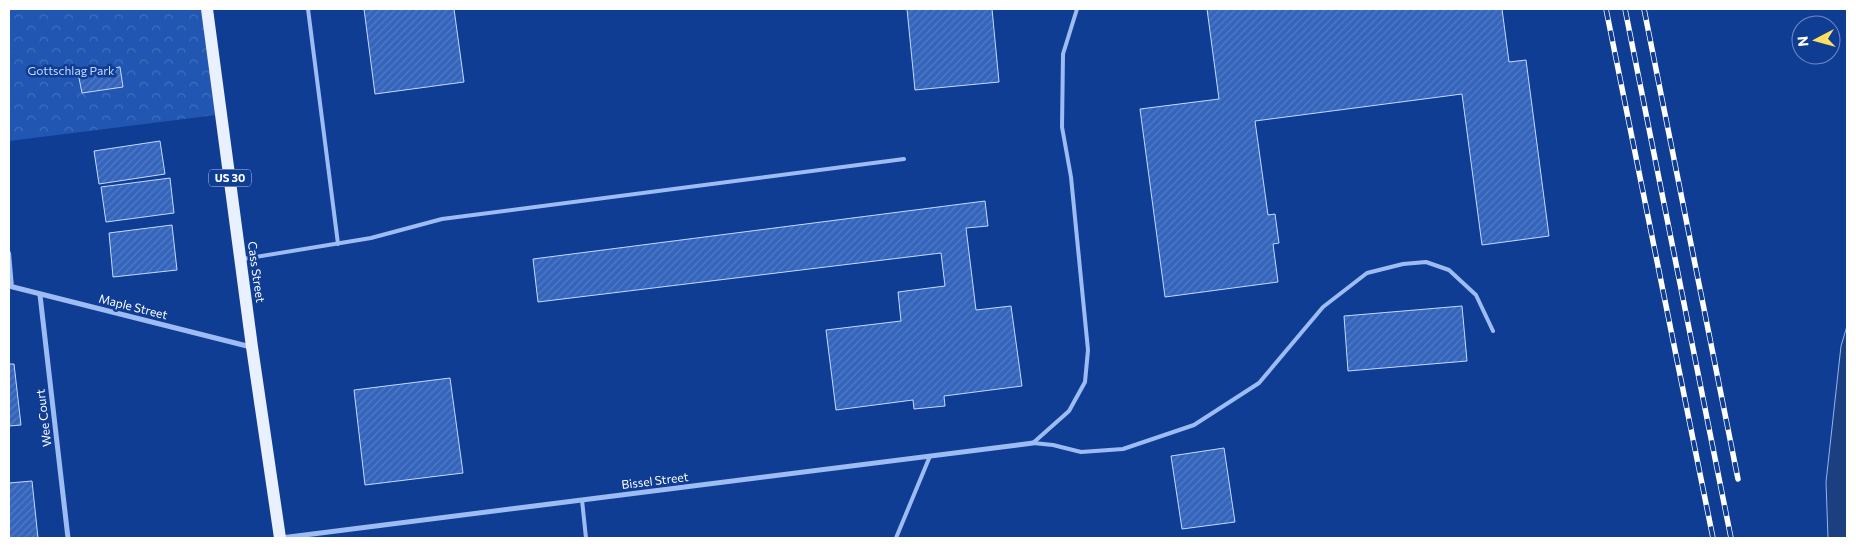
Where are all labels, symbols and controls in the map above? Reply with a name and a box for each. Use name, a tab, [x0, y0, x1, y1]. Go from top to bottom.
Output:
north arrow	[1791, 15, 1841, 65]
text: N	[1794, 35, 1812, 48]
park label: Gottschlag Park	[27, 63, 115, 77]
road number: US 30	[209, 170, 251, 187]
street label: Cass Street	[246, 240, 268, 303]
street label: Maple Street	[97, 291, 169, 321]
street label: Wee Court	[33, 388, 53, 448]
street label: Bissel Street	[621, 469, 689, 491]

